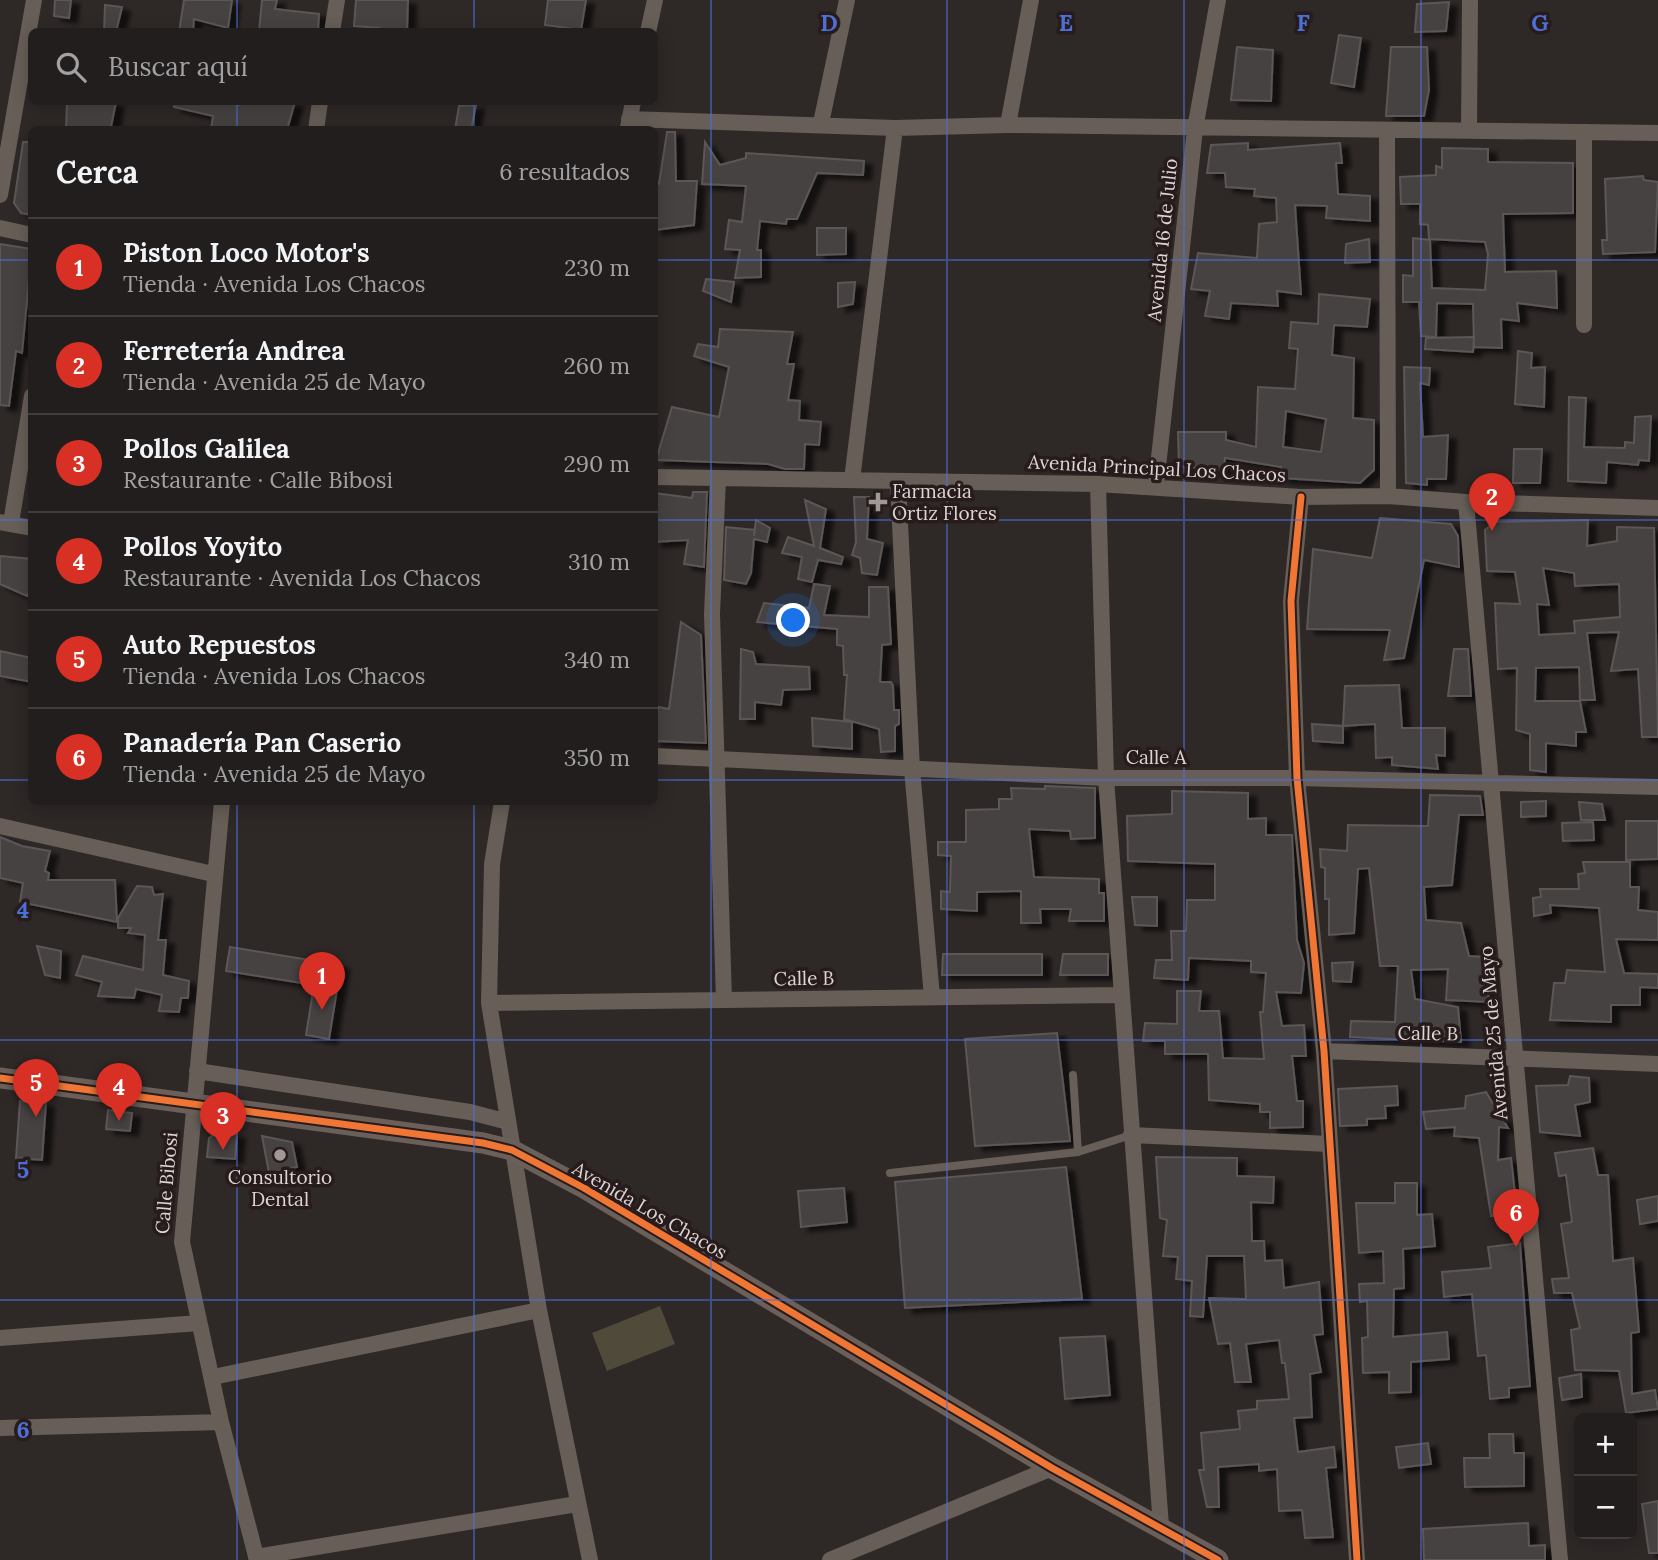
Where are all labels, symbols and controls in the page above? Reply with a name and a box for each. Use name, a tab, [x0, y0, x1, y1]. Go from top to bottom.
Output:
text: D	[820, 8, 838, 37]
text: E	[1059, 8, 1073, 37]
text: F	[1296, 8, 1310, 37]
text: G	[1531, 8, 1549, 37]
search box	[28, 28, 658, 105]
icon: search	[52, 48, 90, 86]
text: Buscar aquí	[108, 50, 248, 83]
text: Cerca	[56, 153, 138, 191]
text: 6 resultados	[499, 157, 630, 186]
street label: Avenida 16 de Julio	[1141, 157, 1183, 324]
text: Piston Loco Motor's	[123, 236, 370, 269]
text: 1	[74, 253, 84, 282]
text: 230 m	[564, 253, 630, 282]
text: Tienda · Avenida Los Chacos	[123, 269, 425, 298]
text: Ferretería Andrea	[123, 334, 345, 367]
text: 2	[73, 351, 85, 380]
text: 260 m	[563, 351, 630, 380]
text: Tienda · Avenida 25 de Mayo	[123, 367, 425, 396]
text: Pollos Galilea	[123, 432, 290, 465]
text: 3	[73, 449, 85, 478]
text: 290 m	[563, 449, 630, 478]
street label: Avenida Principal Los Chacos	[1027, 449, 1287, 487]
text: Restaurante · Calle Bibosi	[123, 465, 393, 494]
pin: 2	[1469, 473, 1515, 531]
place label: Farmacia Ortiz Flores	[892, 479, 997, 525]
marker: Farmacia Ortiz Flores	[870, 494, 886, 510]
text: Pollos Yoyito	[123, 530, 282, 563]
text: 4	[73, 547, 85, 576]
text: 310 m	[568, 547, 630, 576]
text: Restaurante · Avenida Los Chacos	[123, 563, 481, 592]
your location	[776, 603, 810, 637]
text: Auto Repuestos	[123, 628, 316, 661]
text: 5	[73, 645, 85, 674]
text: 340 m	[564, 645, 630, 674]
text: Tienda · Avenida Los Chacos	[123, 661, 425, 690]
text: Panadería Pan Caserio	[123, 726, 401, 759]
text: 6	[72, 743, 86, 772]
text: 350 m	[564, 743, 630, 772]
street label: Calle A	[1126, 745, 1187, 769]
text: Tienda · Avenida 25 de Mayo	[123, 759, 425, 788]
text: 4	[17, 895, 29, 924]
street label: Avenida 25 de Mayo	[1473, 945, 1513, 1122]
pin: 1	[299, 952, 345, 1010]
street label: Calle B	[774, 965, 835, 991]
street label: Calle B	[1398, 1020, 1459, 1046]
pin: 5	[13, 1059, 59, 1117]
pin: 4	[96, 1063, 142, 1121]
pin: 3	[200, 1092, 246, 1150]
street label: Calle Bibosi	[150, 1131, 182, 1235]
marker: Consultorio Dental	[272, 1147, 288, 1163]
text: 5	[17, 1155, 29, 1184]
street label: Avenida Los Chacos	[568, 1155, 732, 1264]
place label: Consultorio Dental	[228, 1165, 332, 1211]
pin: 6	[1493, 1189, 1539, 1247]
map controls	[1574, 1413, 1637, 1539]
button: +	[1574, 1413, 1637, 1476]
text: 6	[16, 1415, 30, 1444]
button: −	[1574, 1476, 1637, 1539]

